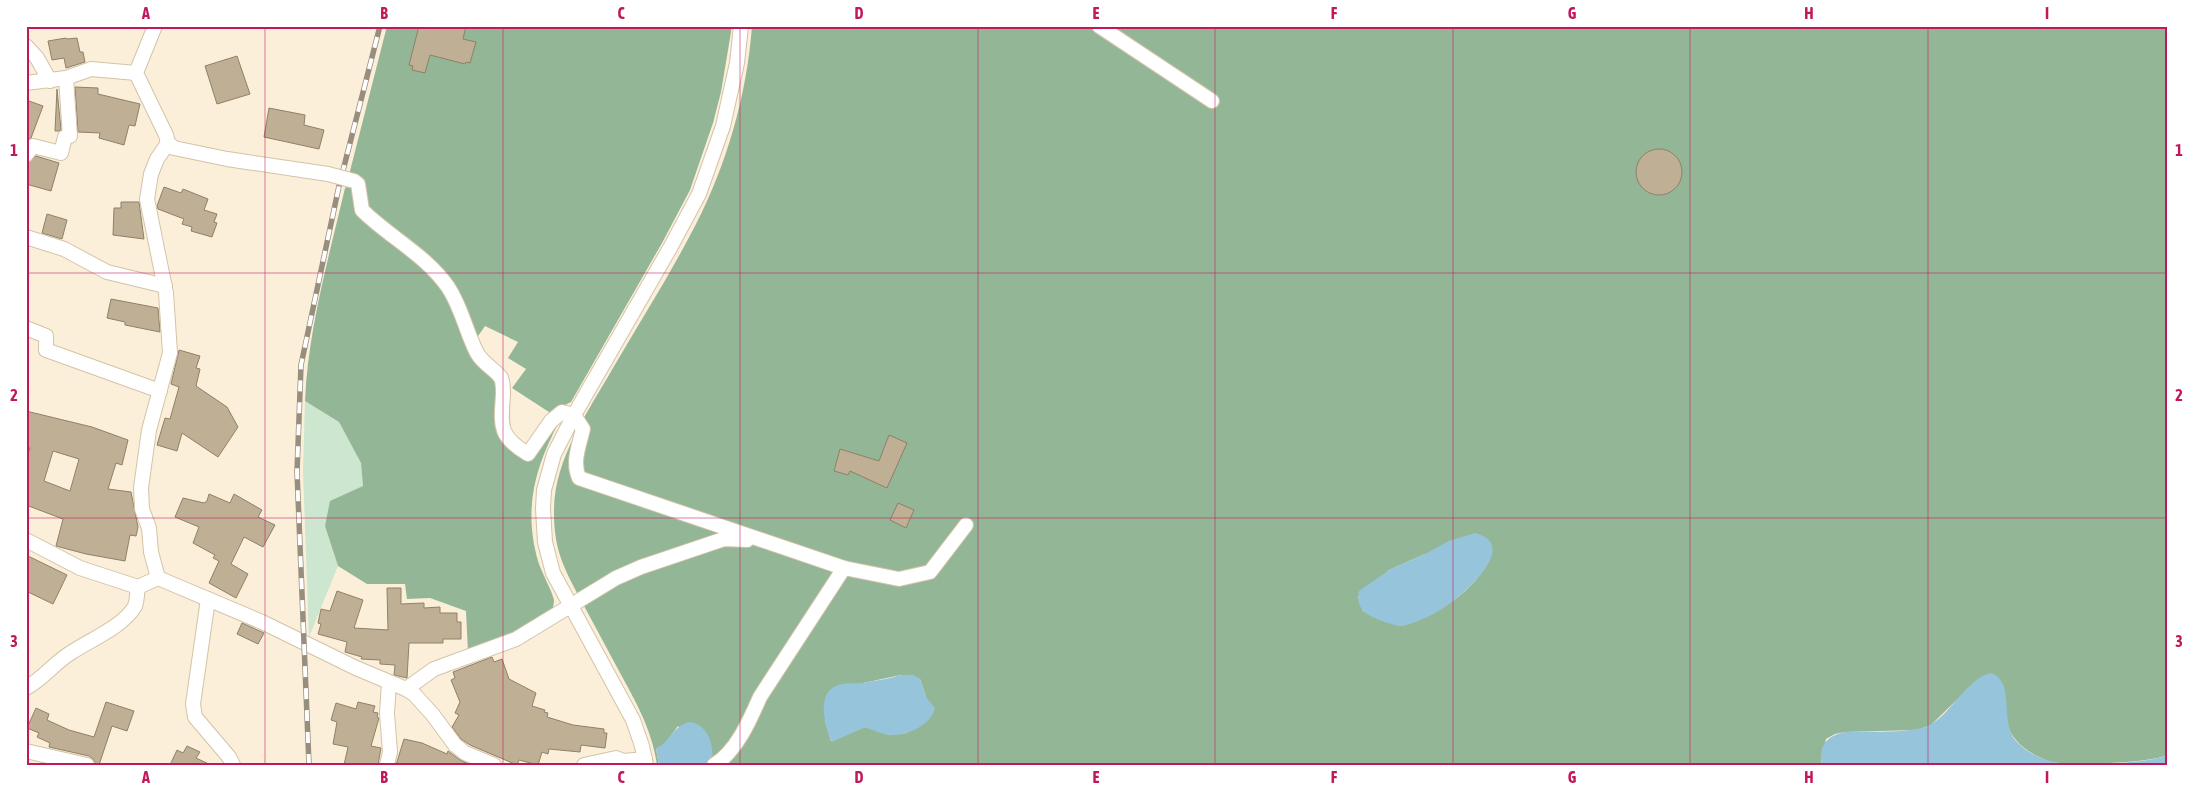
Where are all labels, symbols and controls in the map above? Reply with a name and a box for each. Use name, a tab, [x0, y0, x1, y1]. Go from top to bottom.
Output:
text: A	[141, 4, 150, 22]
text: B	[380, 4, 388, 22]
text: C	[617, 4, 625, 22]
text: D	[855, 4, 864, 22]
text: E	[1093, 4, 1100, 22]
text: F	[1331, 4, 1338, 22]
text: G	[1568, 4, 1577, 22]
text: H	[1804, 4, 1814, 22]
text: I	[2045, 4, 2049, 22]
text: 1	[10, 141, 18, 159]
text: 1	[2175, 141, 2183, 159]
text: 2	[10, 386, 18, 404]
text: 2	[2175, 386, 2183, 404]
text: 3	[10, 632, 18, 650]
text: 3	[2175, 632, 2183, 650]
text: A	[141, 768, 150, 786]
text: B	[380, 768, 388, 786]
text: C	[617, 768, 625, 786]
text: D	[855, 768, 864, 786]
text: E	[1093, 768, 1100, 786]
text: F	[1331, 768, 1338, 786]
text: G	[1568, 768, 1577, 786]
text: H	[1804, 768, 1814, 786]
text: I	[2045, 768, 2049, 786]

